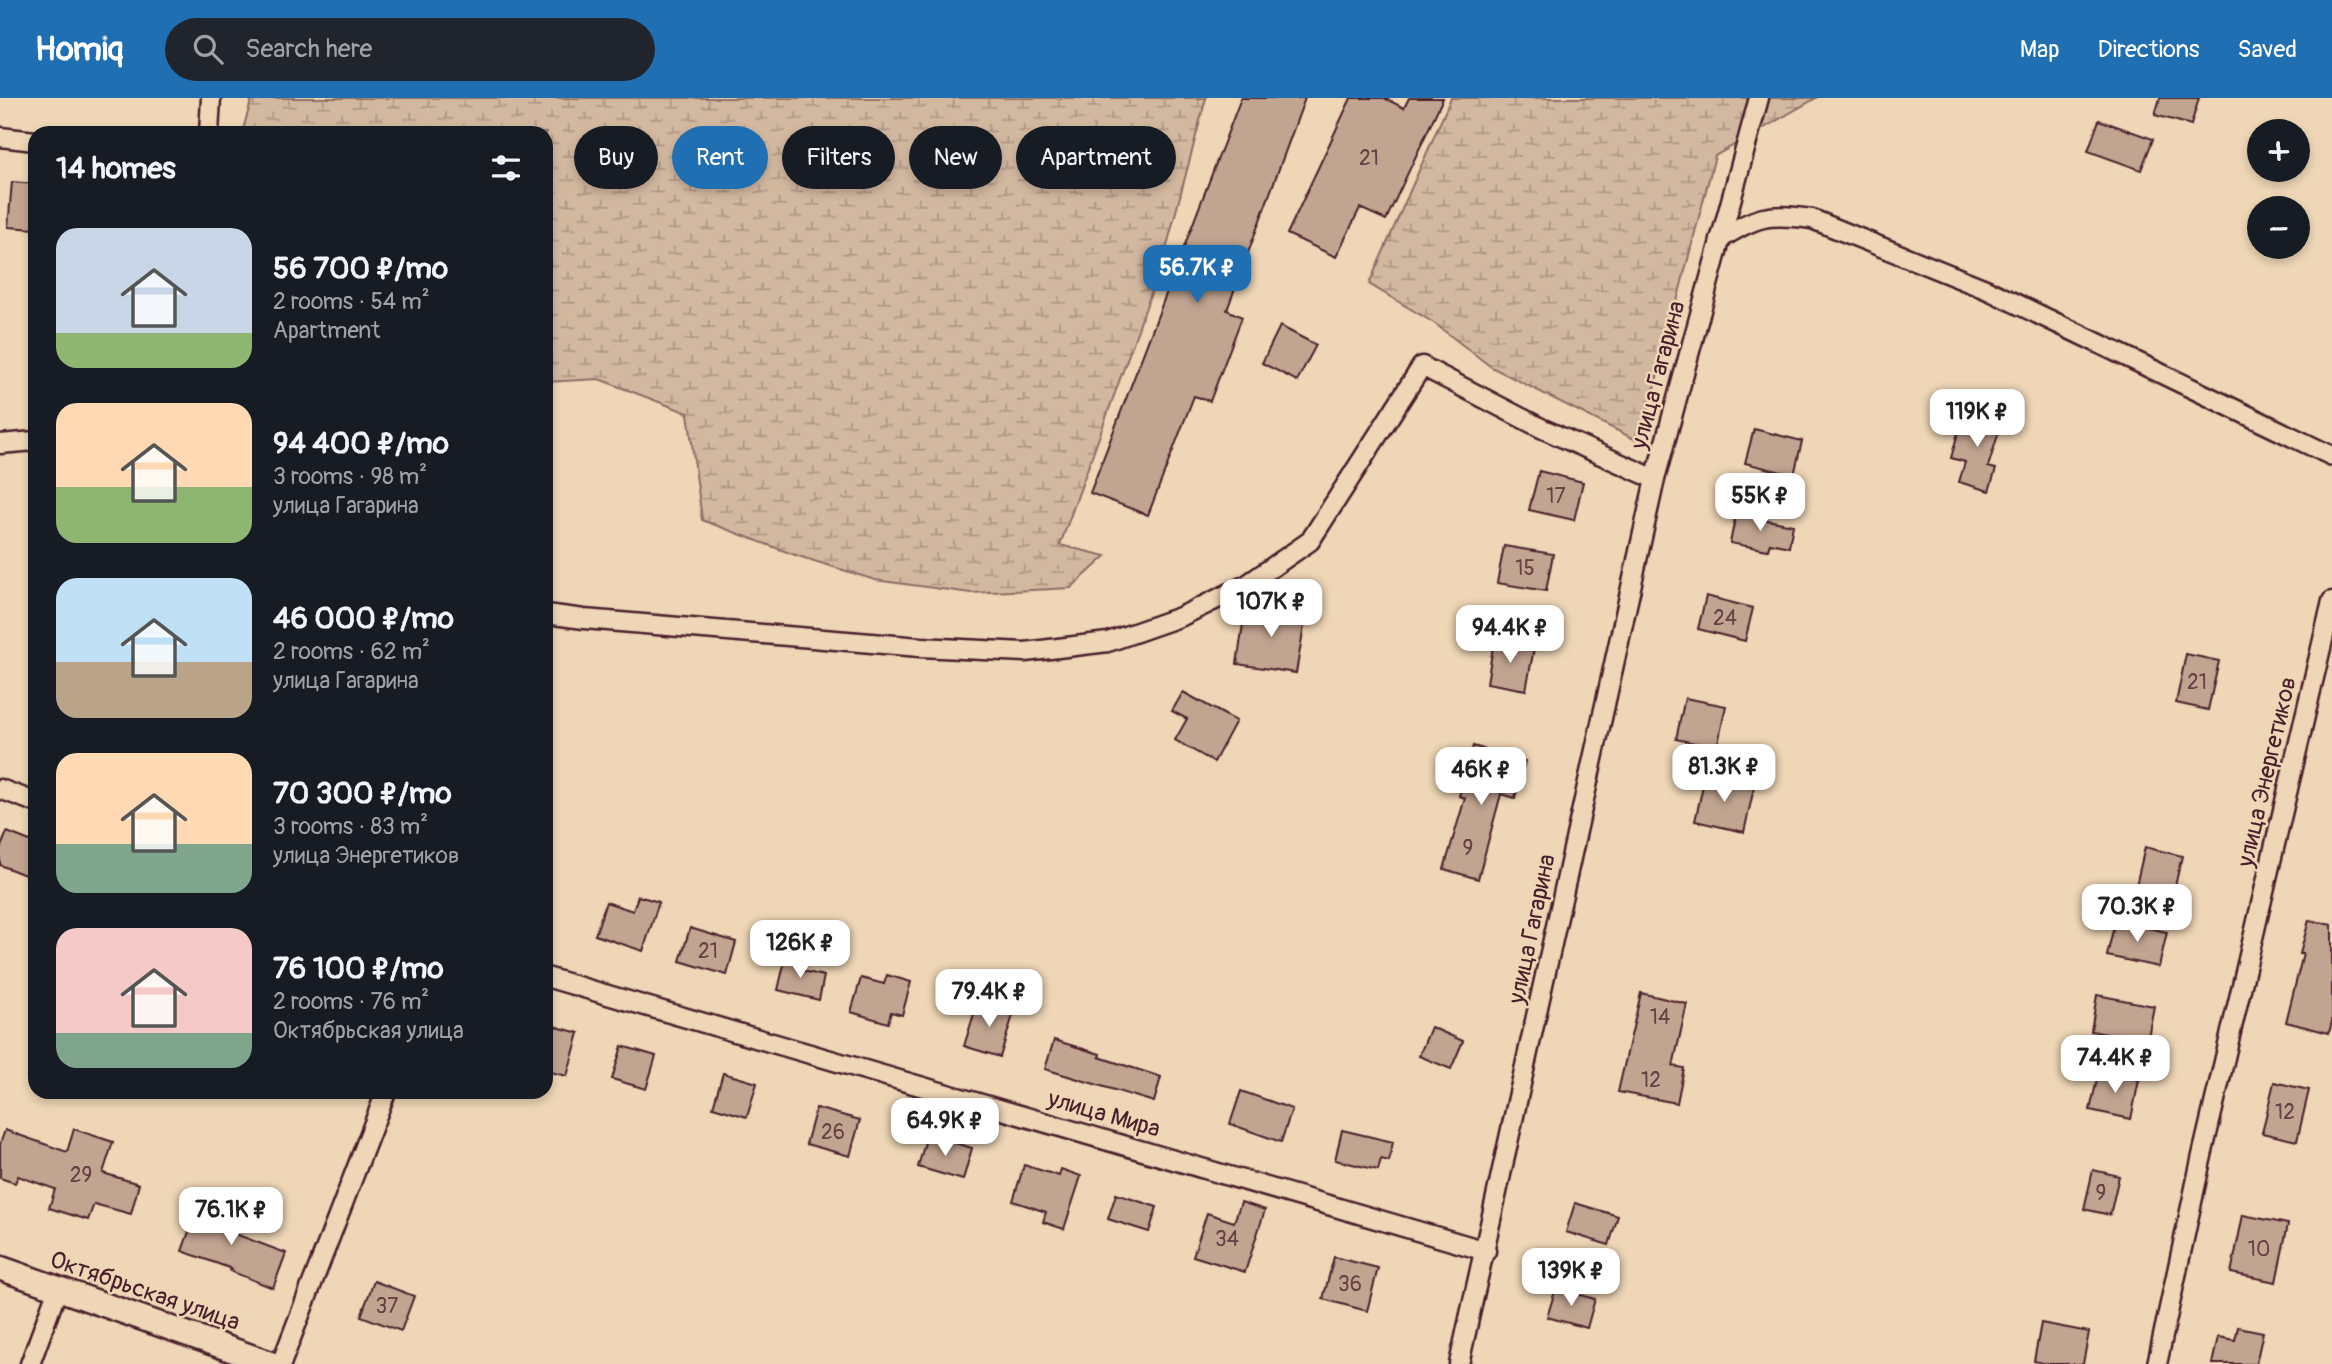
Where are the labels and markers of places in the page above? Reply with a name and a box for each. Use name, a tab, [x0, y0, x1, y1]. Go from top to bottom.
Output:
pin: 56.7K ₽	[1132, 246, 1262, 305]
pin: 119K ₽	[1920, 390, 2034, 449]
pin: 55K ₽	[1711, 474, 1809, 533]
pin: 107K ₽	[1214, 580, 1328, 639]
pin: 94.4K ₽	[1445, 606, 1575, 665]
pin: 81.3K ₽	[1659, 744, 1789, 804]
pin: 46K ₽	[1432, 748, 1530, 807]
pin: 70.3K ₽	[2072, 884, 2202, 944]
pin: 126K ₽	[743, 920, 857, 980]
pin: 79.4K ₽	[924, 970, 1054, 1029]
pin: 74.4K ₽	[2050, 1035, 2180, 1095]
pin: 64.9K ₽	[880, 1098, 1010, 1158]
pin: 76.1K ₽	[166, 1188, 296, 1247]
pin: 139K ₽	[1514, 1248, 1628, 1308]

